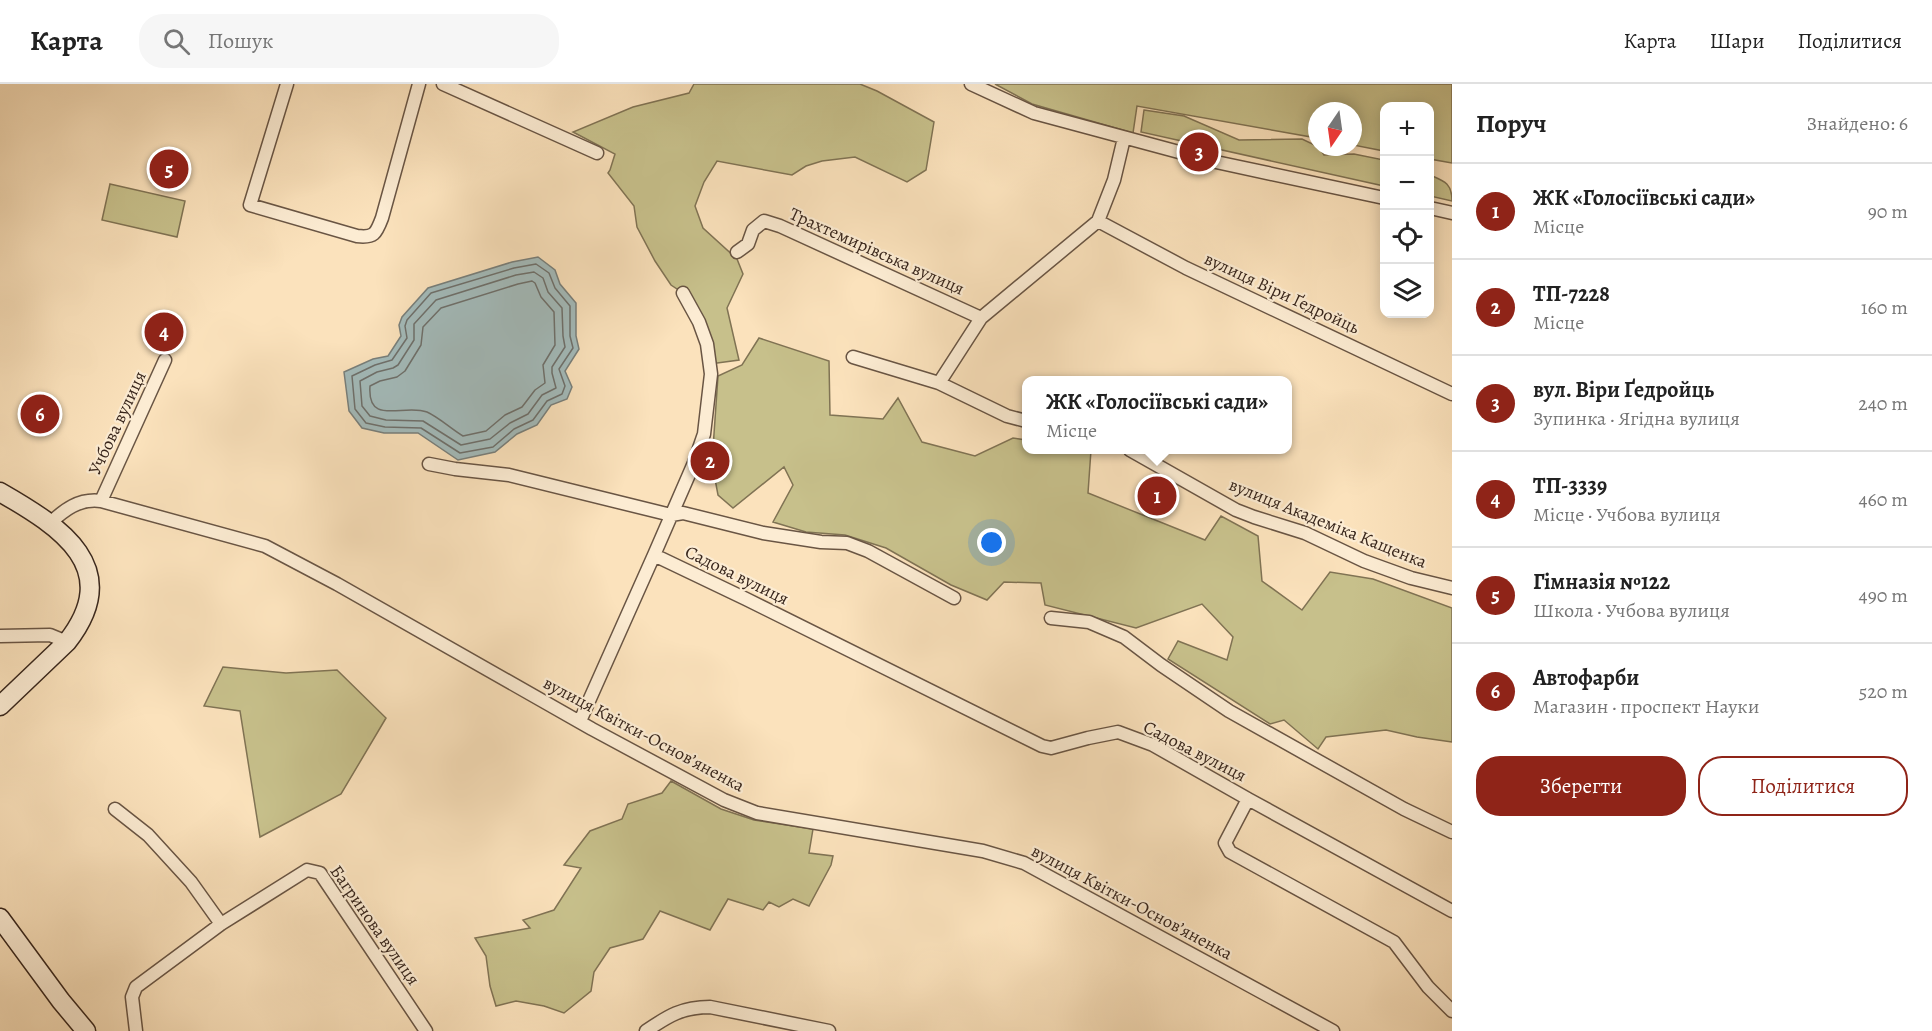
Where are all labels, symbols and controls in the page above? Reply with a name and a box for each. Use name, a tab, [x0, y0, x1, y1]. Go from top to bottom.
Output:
search box	[139, 14, 559, 68]
text: Карта	[30, 22, 103, 60]
icon: search	[160, 25, 193, 58]
text: Пошук	[208, 26, 273, 56]
text: Карта	[1624, 27, 1676, 55]
text: Шари	[1709, 27, 1764, 55]
text: Поділитися	[1797, 27, 1902, 55]
north arrow	[1308, 102, 1362, 156]
map controls	[1380, 102, 1434, 318]
button: +	[1380, 102, 1434, 156]
text: Поруч	[1476, 106, 1547, 141]
text: Знайдено: 6	[1806, 110, 1908, 137]
pin: 3	[1180, 130, 1218, 174]
pin: 5	[150, 146, 188, 191]
button: −	[1380, 156, 1434, 210]
text: ЖК «Голосіївські сади»	[1533, 183, 1755, 213]
text: 1	[1492, 198, 1499, 225]
text: 90 m	[1868, 198, 1908, 225]
street label: Трахтемирівська вулиця	[786, 202, 968, 300]
button: locate	[1380, 210, 1434, 264]
text: Місце	[1533, 213, 1584, 240]
street label: вулиця Віри Ґедройць	[1200, 246, 1364, 340]
button: layers	[1380, 264, 1434, 318]
text: ТП-7228	[1533, 279, 1610, 309]
text: 2	[1491, 294, 1500, 321]
text: 160 m	[1861, 294, 1908, 321]
text: Місце	[1533, 309, 1584, 336]
pin: 4	[144, 310, 184, 354]
street label: Учбова вулиця	[82, 367, 152, 479]
text: вул. Віри Ґедройць	[1533, 375, 1714, 405]
popup	[1022, 376, 1292, 454]
text: ЖК «Голосіївські сади»	[1046, 387, 1268, 417]
text: 3	[1491, 390, 1500, 417]
text: 240 m	[1858, 390, 1908, 417]
pin: 6	[20, 392, 60, 436]
text: Зупинка · Ягідна вулиця	[1533, 405, 1740, 432]
text: Місце	[1046, 417, 1097, 444]
pin: 2	[690, 438, 730, 484]
text: ТП-3339	[1533, 471, 1607, 501]
street label: вулиця Академіка Кащенка	[1226, 472, 1431, 574]
pin: 1	[1138, 474, 1176, 518]
text: 4	[1491, 486, 1500, 513]
text: 460 m	[1858, 486, 1908, 513]
text: Місце · Учбова вулиця	[1533, 501, 1721, 528]
your location	[977, 528, 1006, 557]
street label: Садова вулиця	[681, 539, 793, 611]
text: Гімназія №122	[1533, 567, 1670, 597]
text: 5	[1491, 582, 1500, 609]
text: 490 m	[1859, 582, 1908, 609]
text: Школа · Учбова вулиця	[1533, 597, 1730, 624]
text: Автофарби	[1533, 663, 1639, 693]
street label: вулиця Квітки-Основ’яненка	[539, 671, 749, 798]
text: 6	[1491, 678, 1500, 705]
text: 520 m	[1859, 678, 1908, 705]
text: Магазин · проспект Науки	[1533, 693, 1759, 720]
street label: Садова вулиця	[1139, 715, 1251, 787]
button: Зберегти	[1476, 756, 1686, 816]
button: Поділитися	[1698, 756, 1908, 816]
street label: вулиця Квітки-Основ’яненка	[1027, 839, 1237, 966]
street label: Багринова вулиця	[325, 860, 425, 990]

